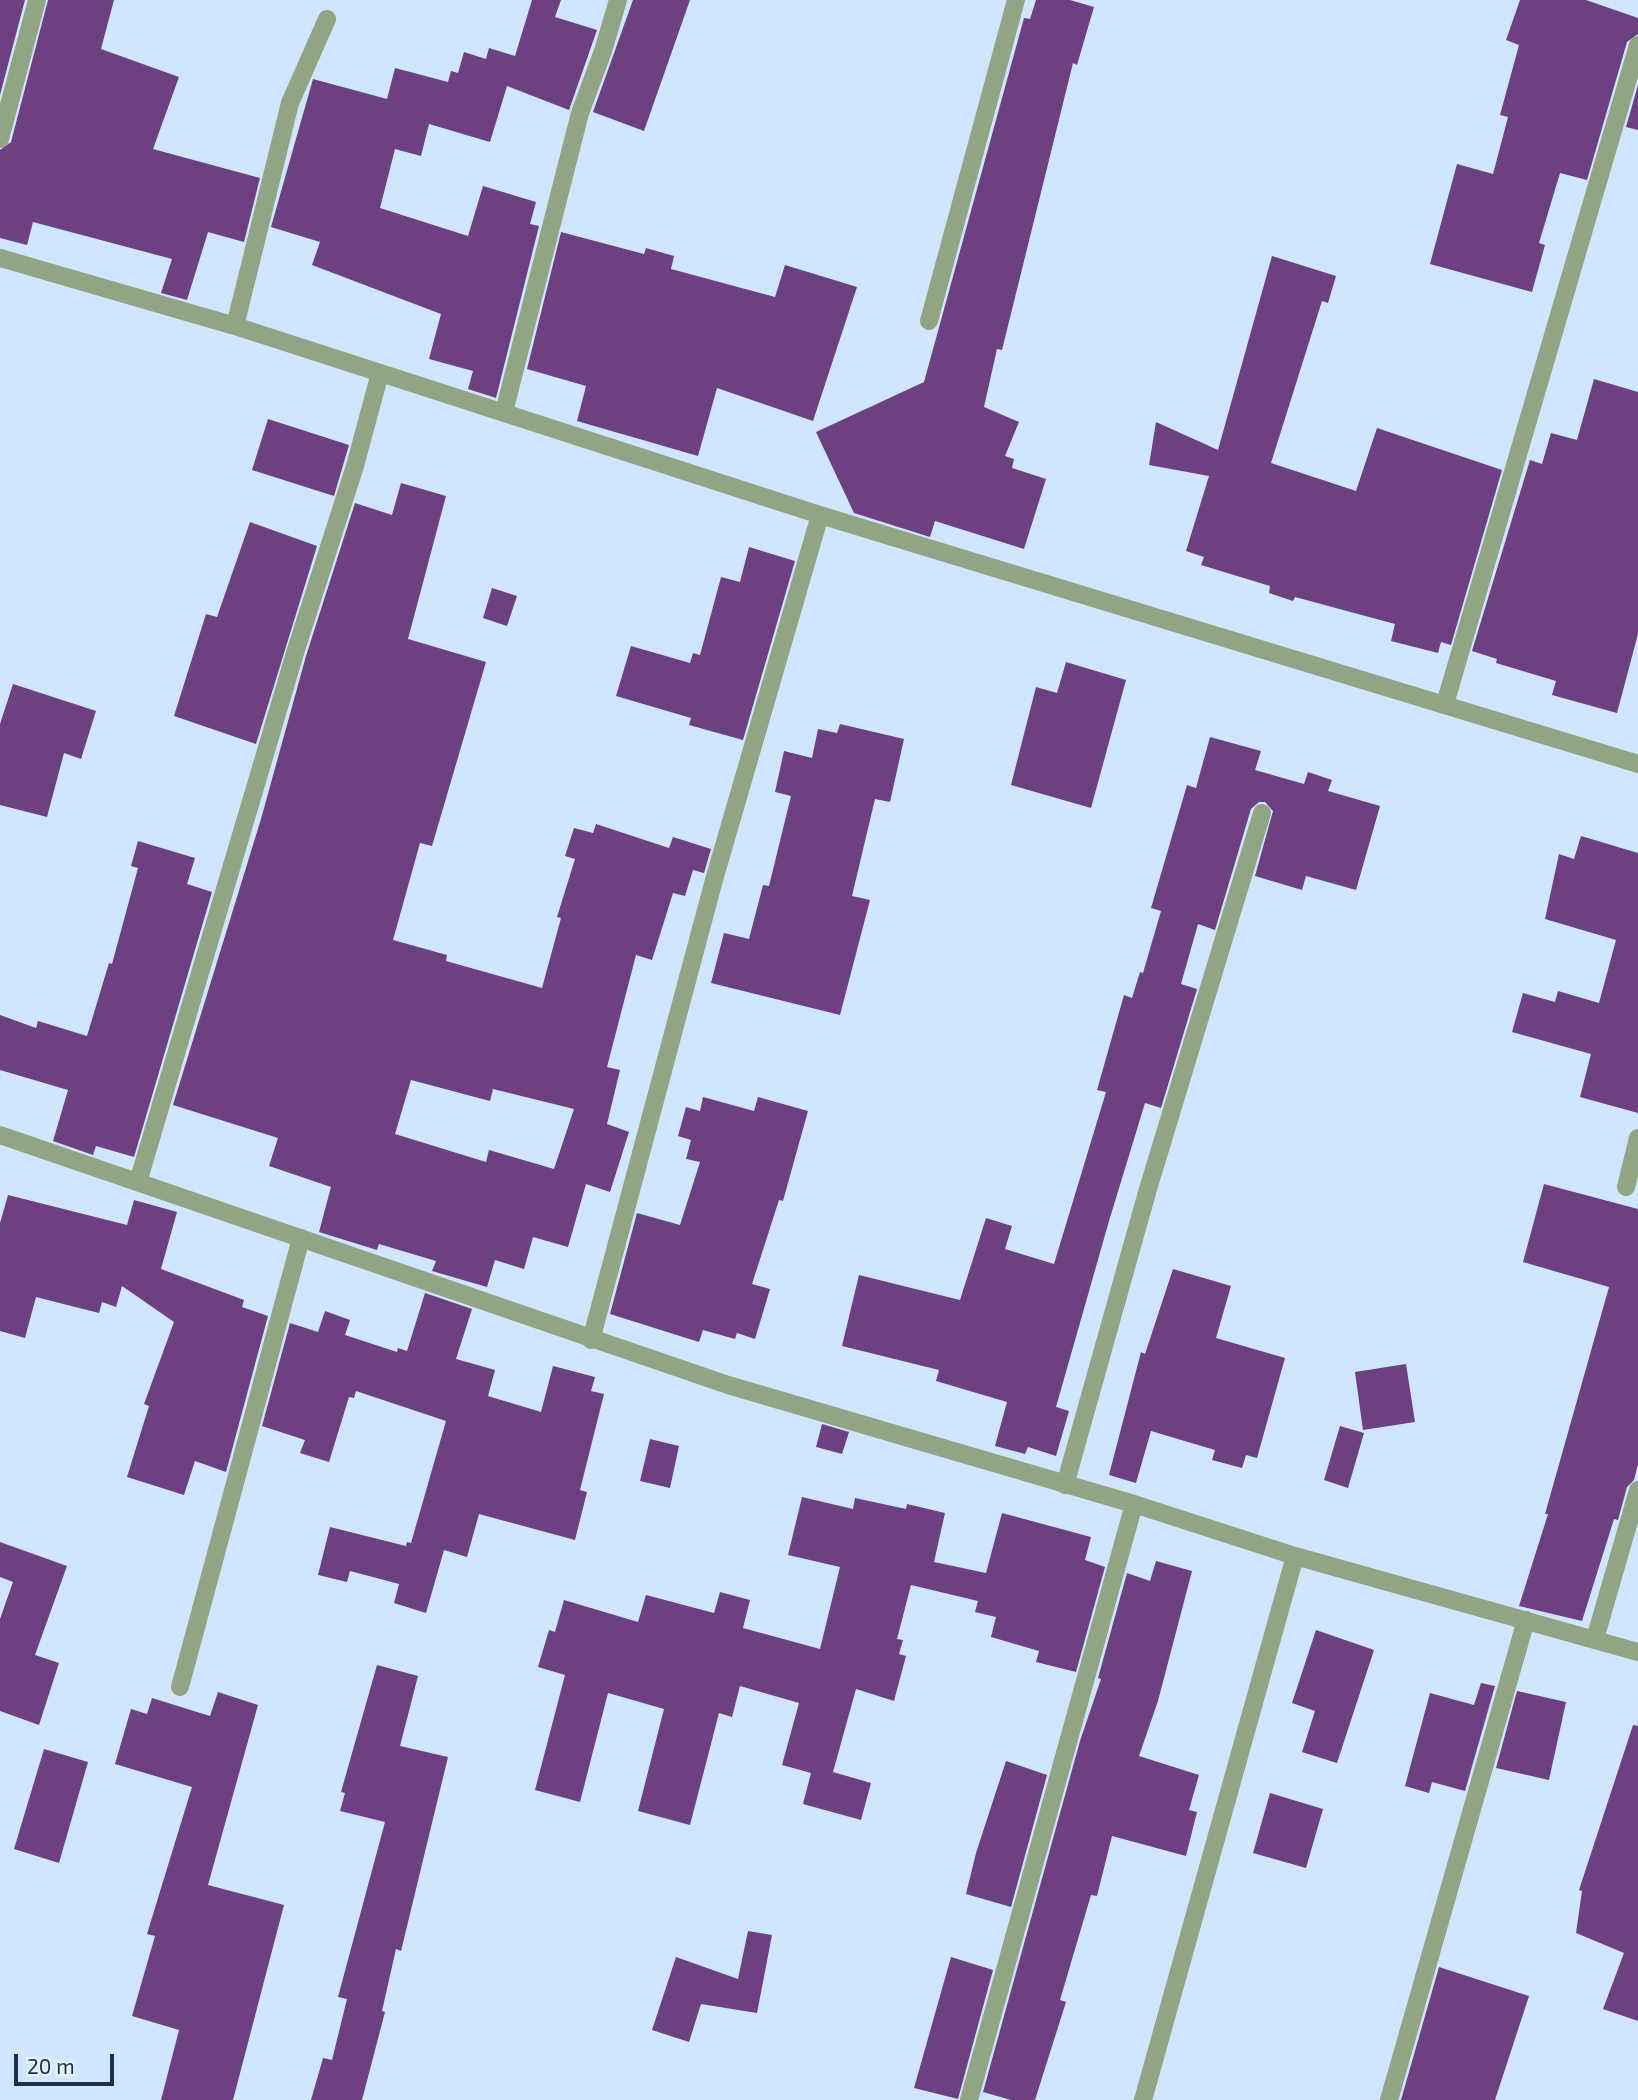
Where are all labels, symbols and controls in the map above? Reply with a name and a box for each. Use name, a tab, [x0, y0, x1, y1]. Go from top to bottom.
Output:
scale bar	[18, 2040, 117, 2084]
text: 20 m	[27, 2053, 75, 2078]

